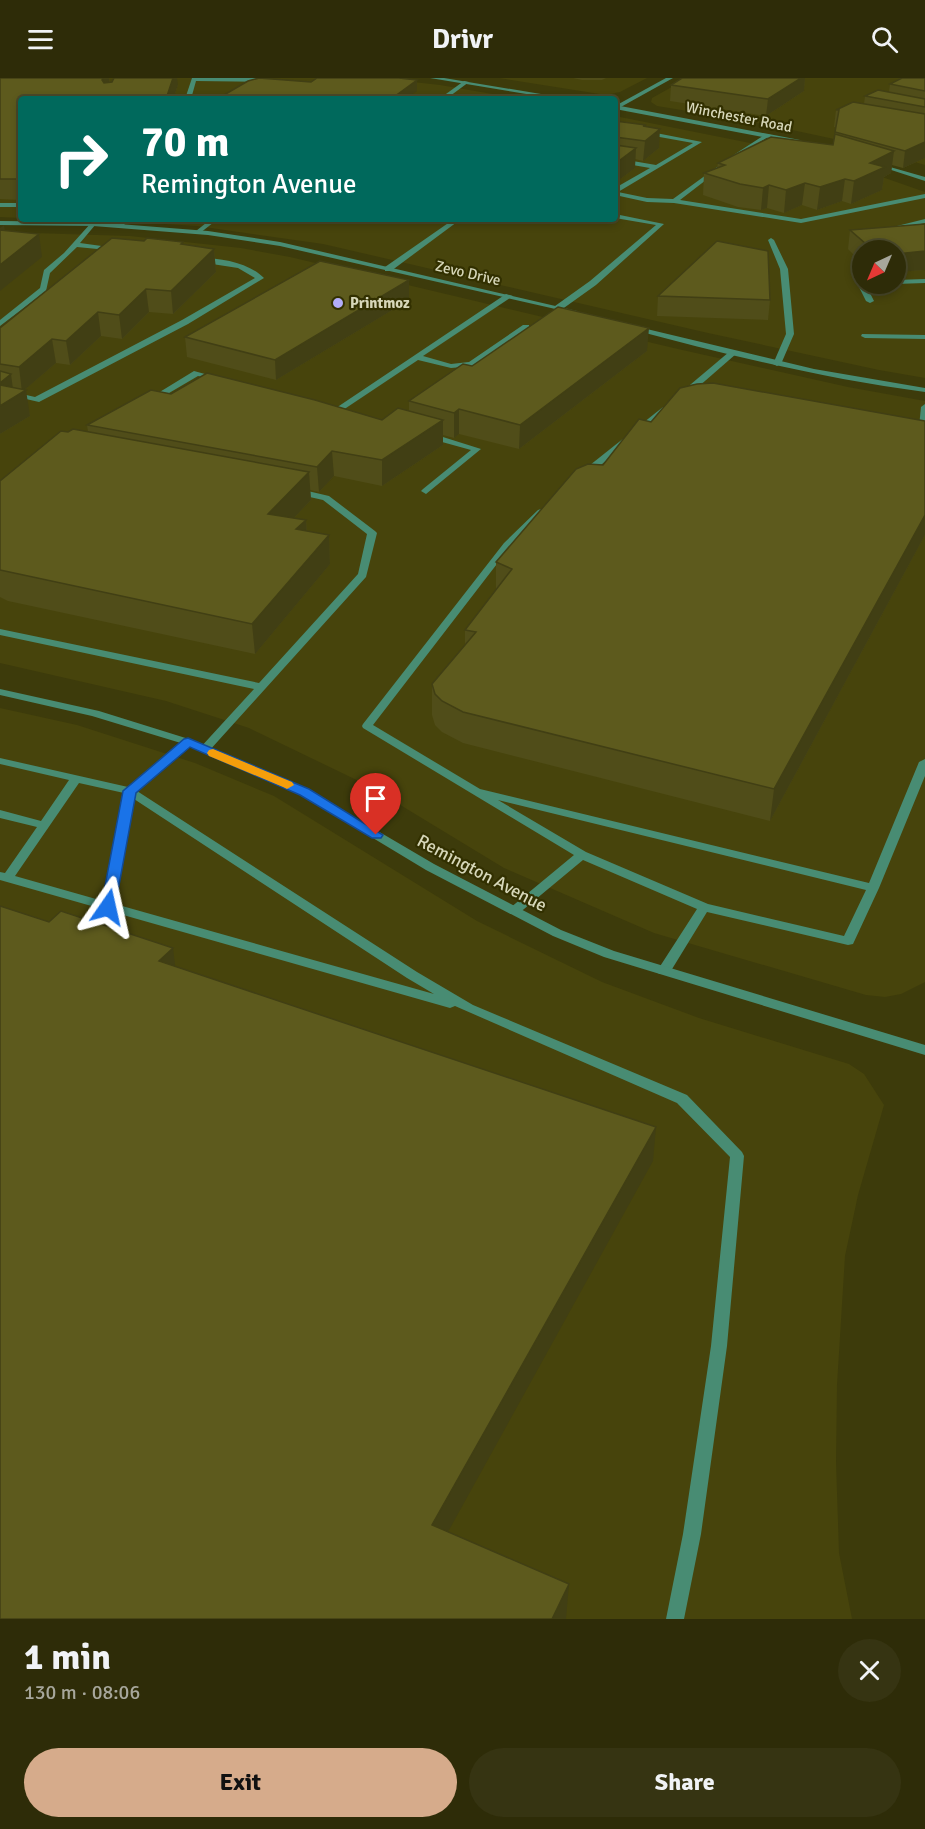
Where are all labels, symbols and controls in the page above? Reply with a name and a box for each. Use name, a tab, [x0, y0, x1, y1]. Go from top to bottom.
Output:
icon: menu	[24, 23, 57, 56]
text: Drivr	[432, 23, 493, 56]
icon: search	[868, 23, 901, 56]
street label: Winchester Road	[684, 98, 794, 136]
text: 70 m	[141, 117, 230, 168]
icon: right	[42, 120, 120, 198]
text: Remington Avenue	[141, 168, 357, 201]
north arrow	[852, 240, 906, 294]
map controls	[852, 240, 906, 294]
street label: Zevo Drive	[434, 257, 502, 289]
place label: Printmoz	[350, 294, 410, 312]
marker: Printmoz	[331, 296, 345, 310]
pin	[350, 773, 401, 835]
icon: arrive	[359, 782, 392, 815]
street label: Remington Avenue	[413, 830, 551, 916]
position arrow	[76, 875, 140, 939]
text: 1 min	[24, 1635, 111, 1680]
button: close	[838, 1639, 901, 1702]
text: 130 m · 08:06	[24, 1680, 140, 1705]
button: Exit	[24, 1748, 457, 1817]
button: Share	[469, 1748, 901, 1817]

